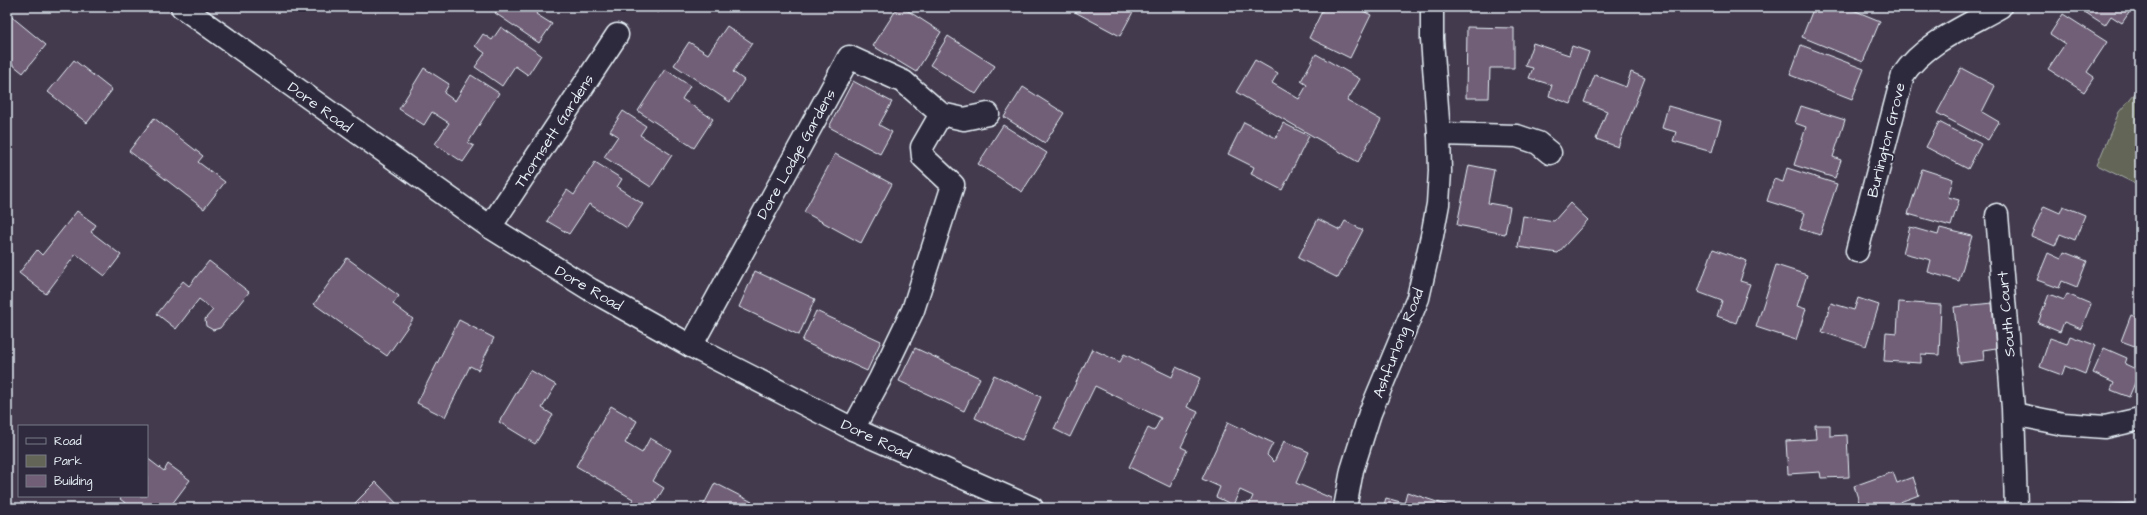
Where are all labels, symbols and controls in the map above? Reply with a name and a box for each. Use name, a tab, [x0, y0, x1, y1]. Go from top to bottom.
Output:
street label: Thornsett Gardens	[510, 70, 599, 192]
street label: Dore Road	[283, 77, 356, 138]
street label: Burlington Grove	[1862, 81, 1912, 200]
street label: Dore Lodge Gardens	[752, 85, 842, 224]
street label: Dore Road	[551, 261, 627, 316]
street label: South Court	[1992, 270, 2021, 358]
street label: Ashfurlong Road	[1368, 285, 1430, 401]
street label: Dore Road	[837, 414, 914, 465]
legend	[18, 425, 148, 497]
text: Road	[54, 433, 82, 450]
text: Park	[54, 453, 82, 470]
text: Building	[54, 473, 92, 491]

